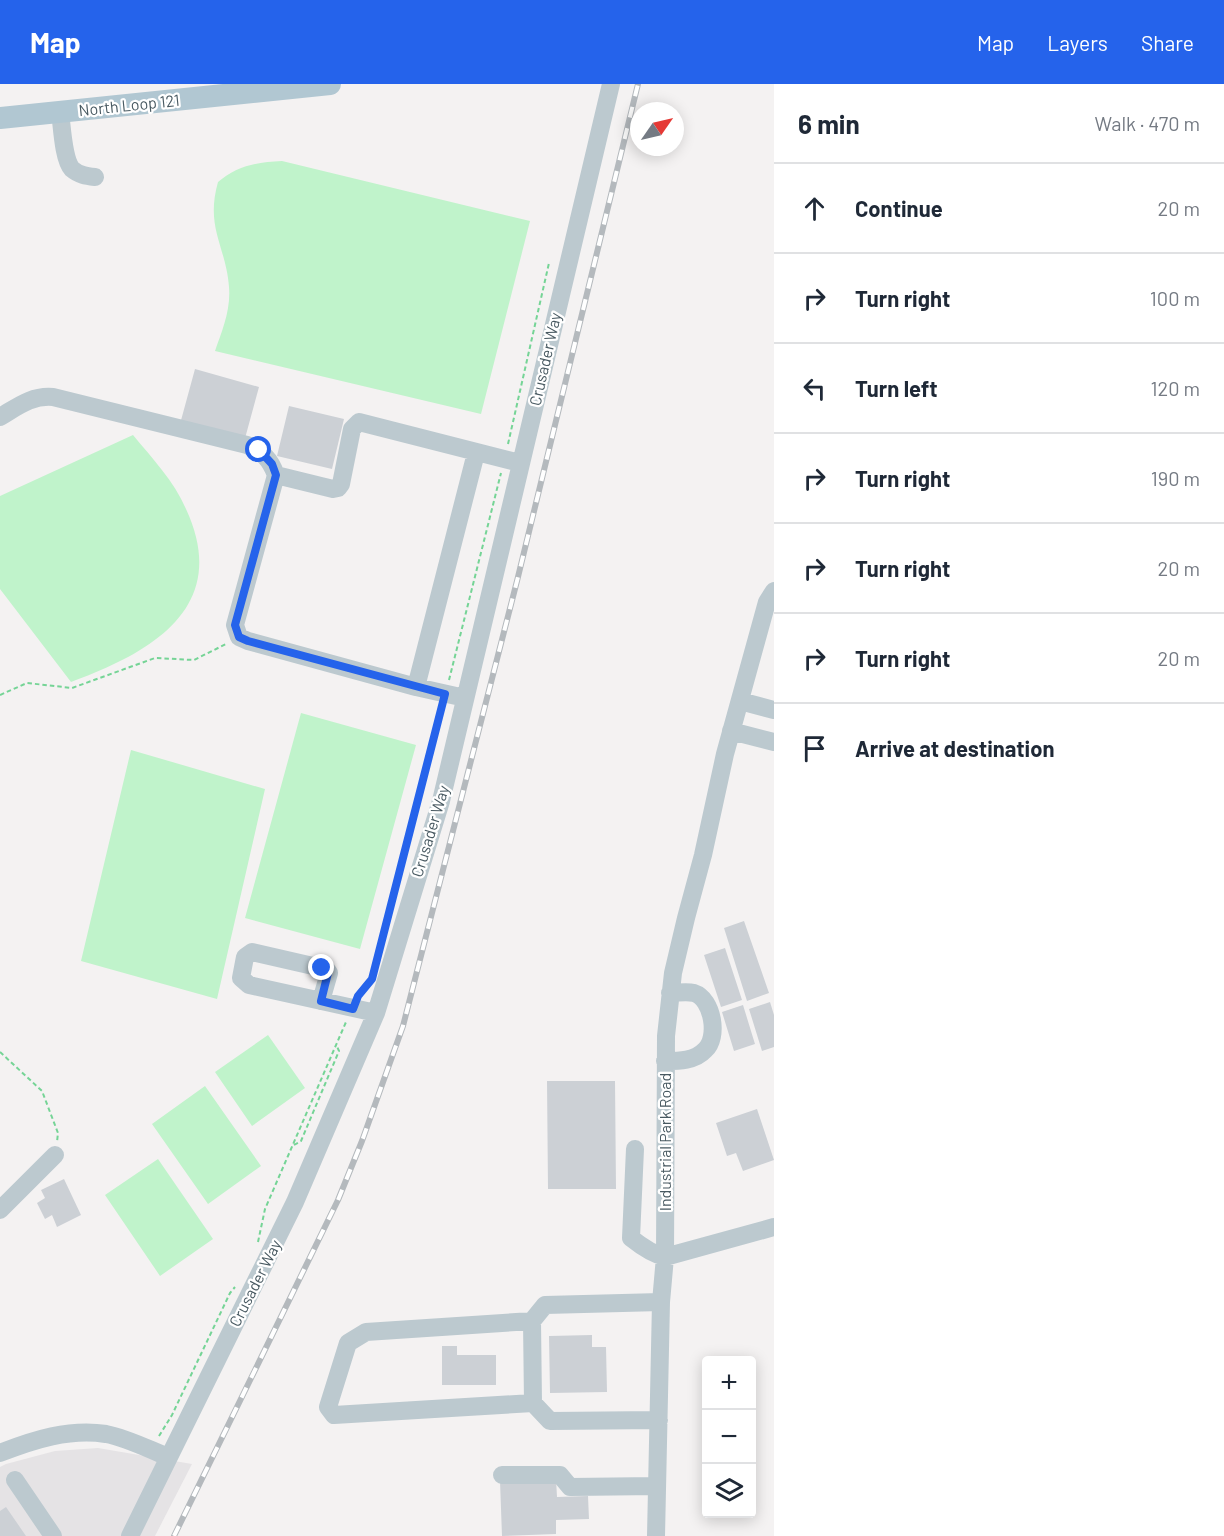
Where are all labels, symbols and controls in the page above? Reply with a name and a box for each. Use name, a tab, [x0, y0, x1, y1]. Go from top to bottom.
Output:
text: Map	[30, 25, 81, 59]
text: Map	[977, 30, 1014, 55]
text: Layers	[1047, 30, 1108, 55]
text: Share	[1141, 30, 1194, 55]
street label: North Loop 121	[78, 90, 180, 119]
north arrow	[630, 102, 684, 156]
text: 6 min	[798, 108, 860, 139]
text: Walk · 470 m	[1095, 111, 1200, 135]
icon: ahead	[798, 192, 831, 225]
text: Continue	[855, 195, 943, 221]
text: 20 m	[1157, 196, 1200, 220]
icon: right	[798, 282, 831, 315]
text: Turn right	[855, 285, 950, 311]
text: 100 m	[1150, 286, 1200, 310]
street label: Crusader Way	[525, 310, 565, 407]
icon: left	[798, 372, 831, 405]
text: Turn left	[855, 375, 938, 401]
text: 120 m	[1150, 376, 1200, 400]
route start	[245, 436, 271, 462]
icon: right	[798, 462, 831, 495]
text: Turn right	[855, 465, 950, 491]
text: 190 m	[1151, 466, 1200, 490]
icon: right	[798, 552, 831, 585]
text: Turn right	[855, 555, 950, 581]
text: 20 m	[1157, 556, 1200, 580]
icon: right	[798, 642, 831, 675]
text: Turn right	[855, 645, 950, 671]
text: 20 m	[1157, 646, 1200, 670]
icon: arrive	[798, 732, 831, 765]
text: Arrive at destination	[855, 735, 1054, 761]
street label: Crusader Way	[407, 782, 453, 879]
route end	[308, 954, 334, 980]
street label: Industrial Park Road	[655, 1073, 674, 1211]
street label: Crusader Way	[225, 1236, 285, 1329]
map controls	[702, 1356, 756, 1518]
button: +	[702, 1356, 756, 1410]
button: −	[702, 1410, 756, 1464]
button: layers	[702, 1464, 756, 1518]

